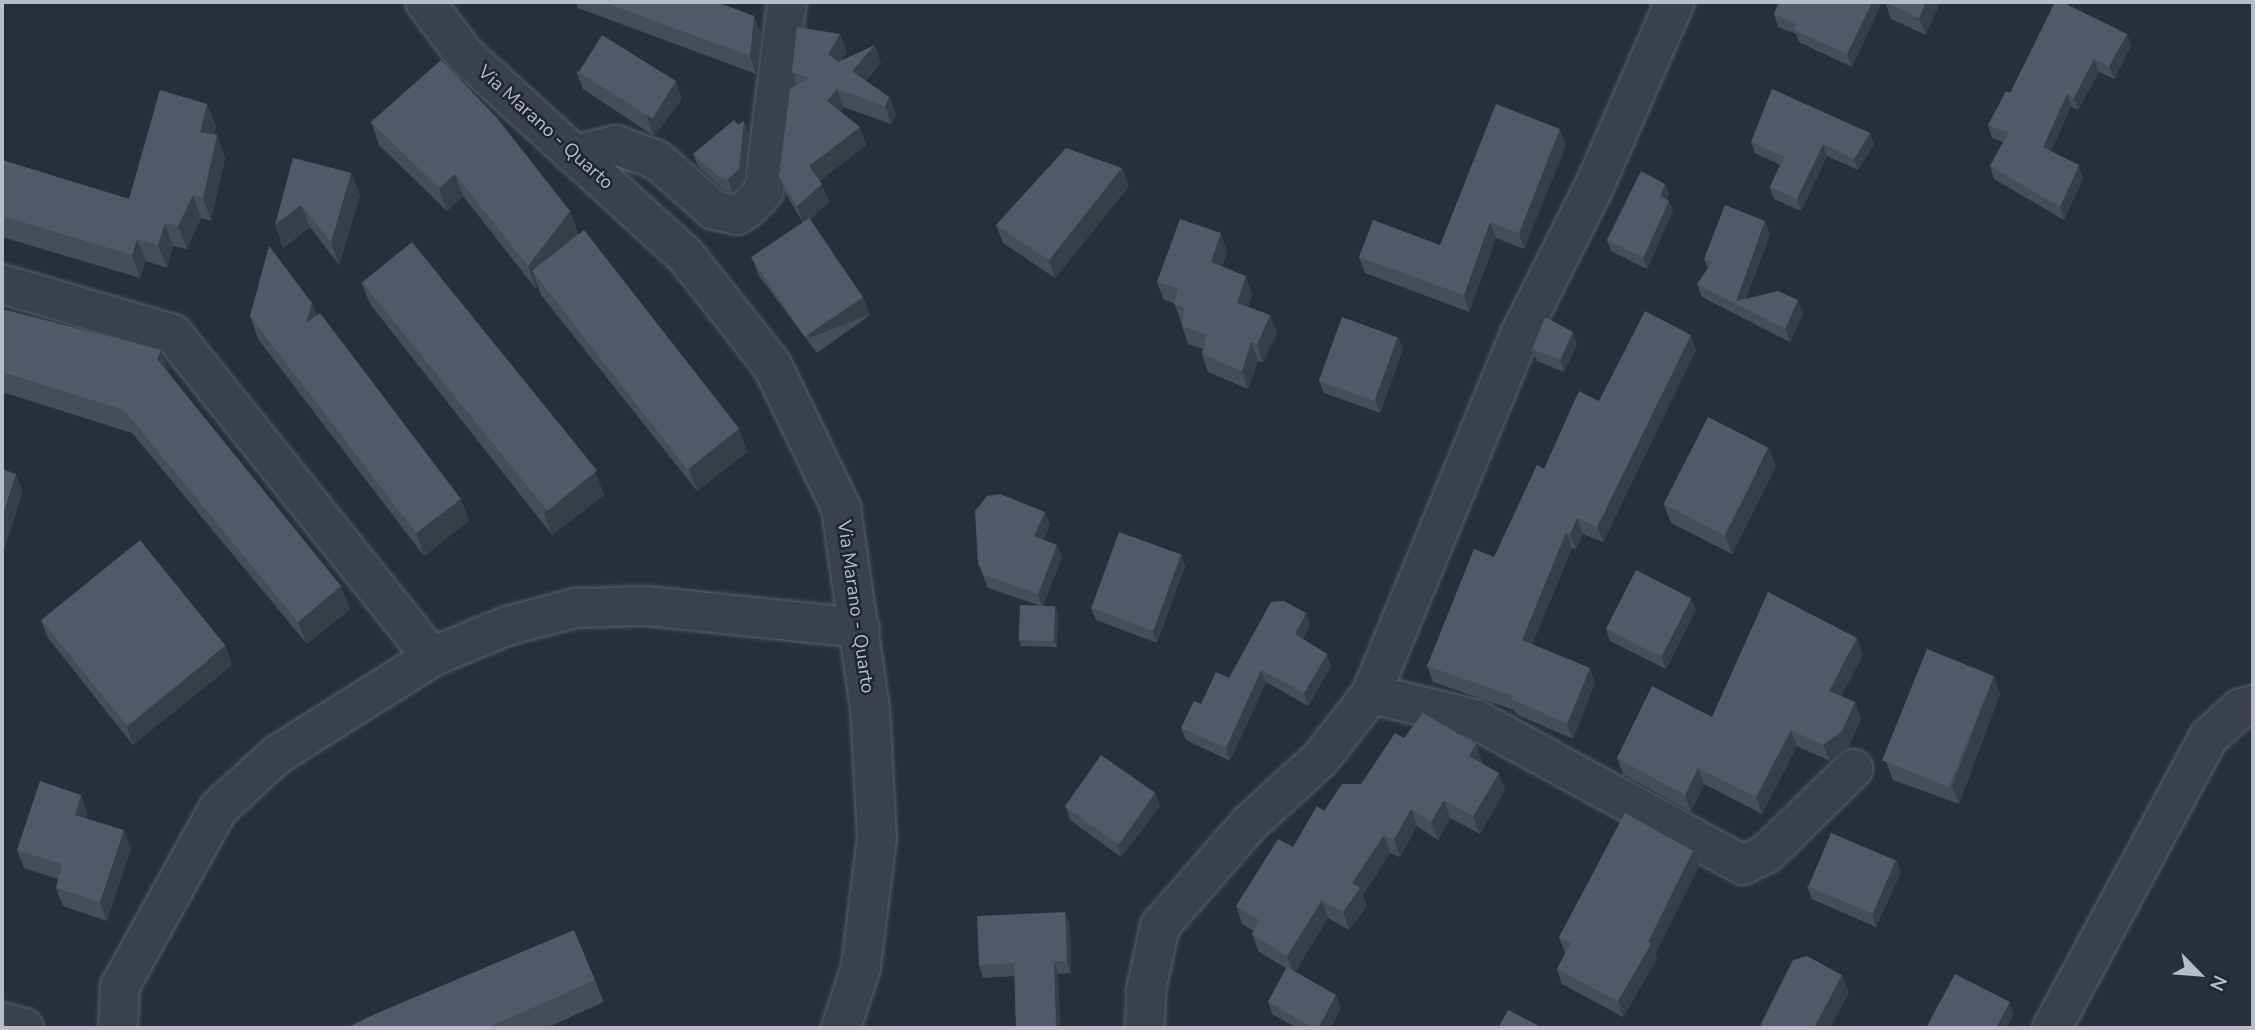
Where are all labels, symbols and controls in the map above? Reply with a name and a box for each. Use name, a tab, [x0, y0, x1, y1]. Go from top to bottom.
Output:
street label: Via Marano - Quarto	[473, 61, 617, 195]
street label: Via Marano - Quarto	[832, 519, 878, 695]
north arrow	[2164, 939, 2234, 1009]
text: N	[2203, 971, 2233, 995]

